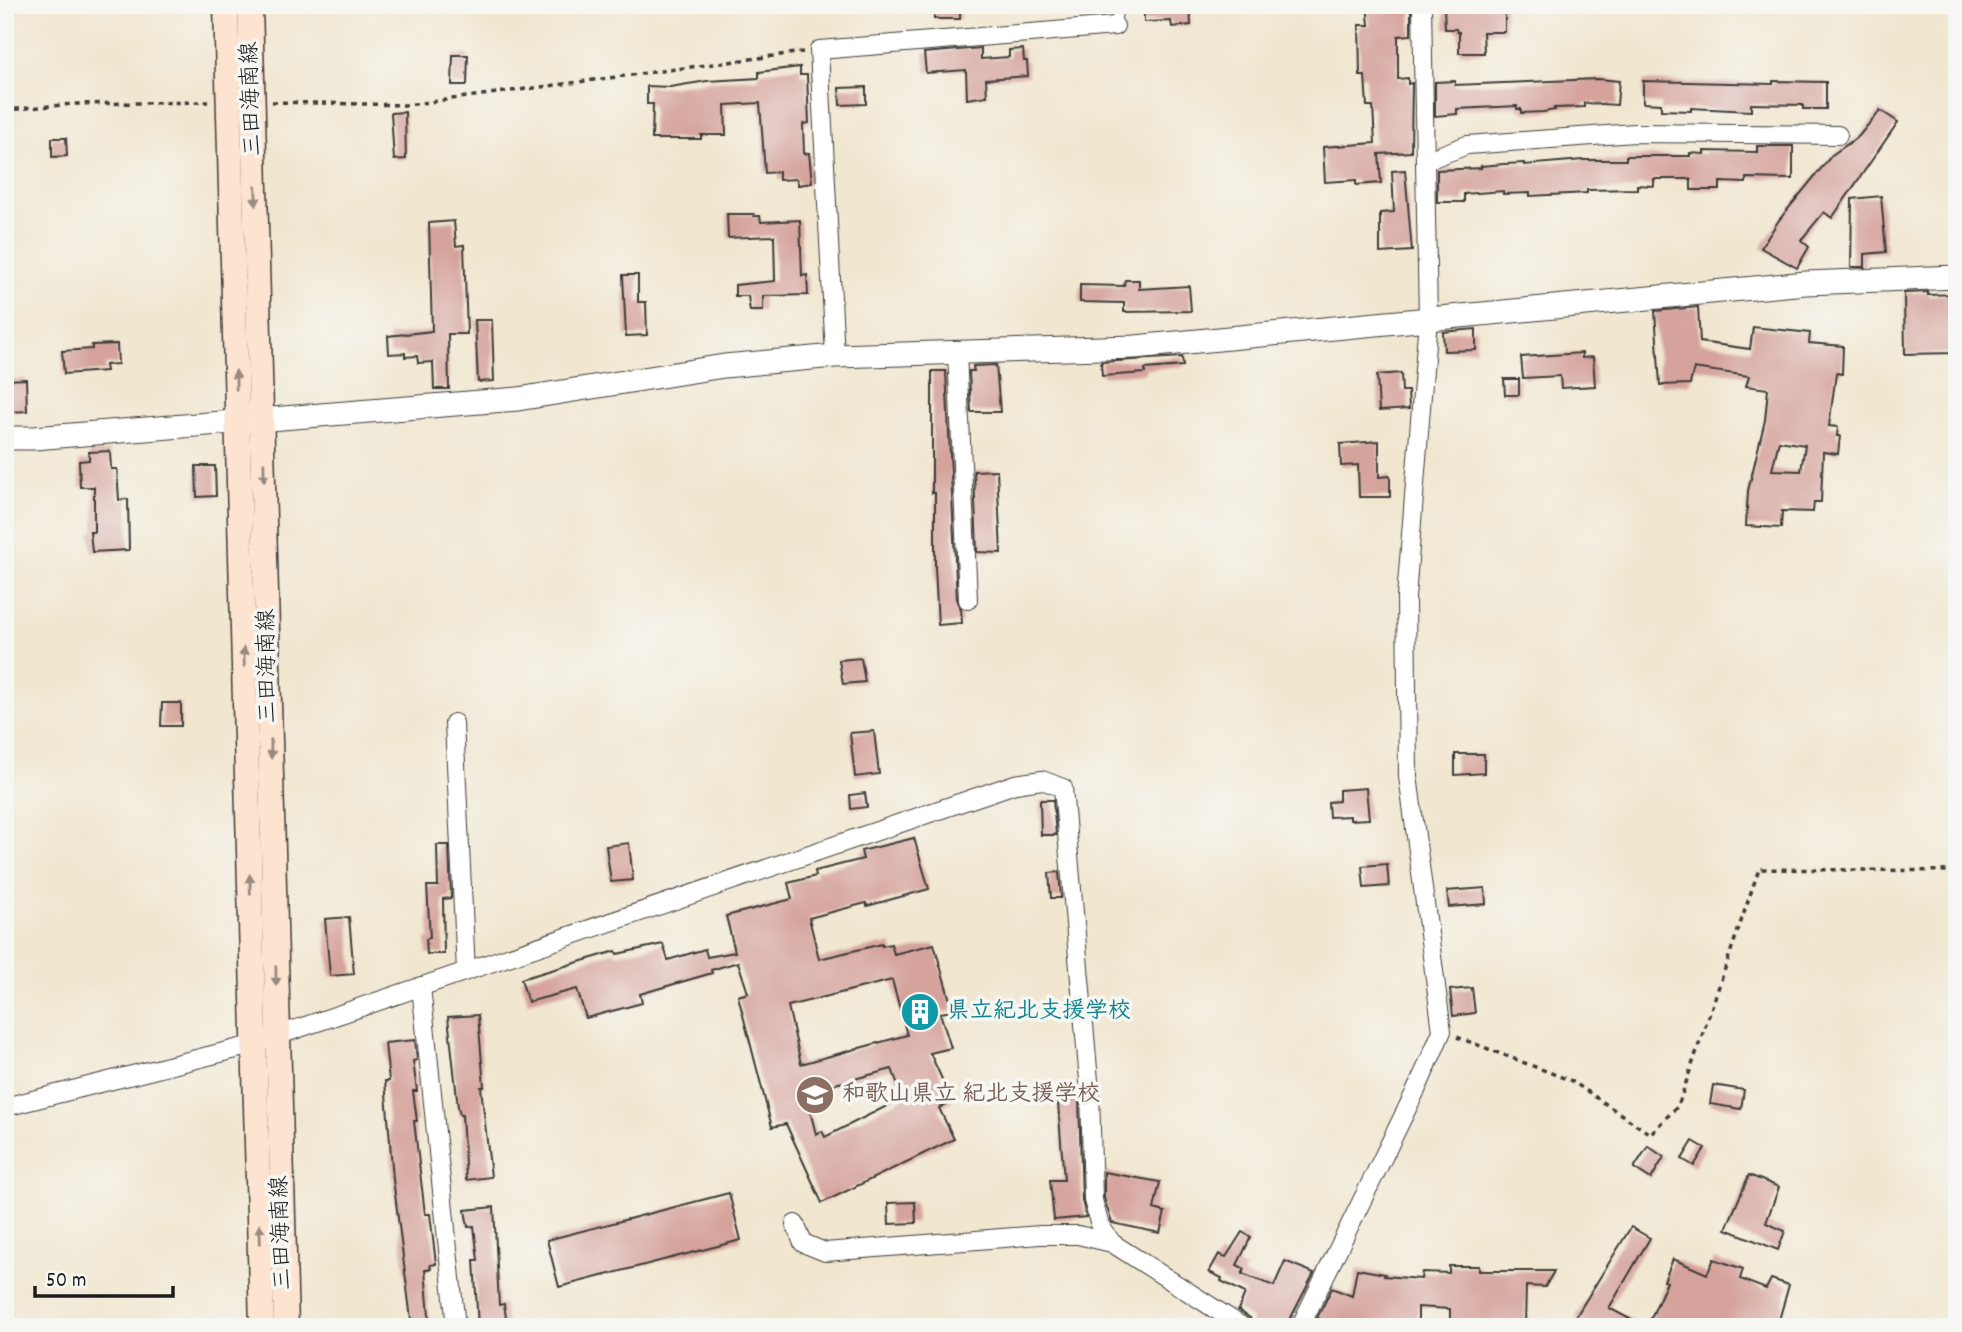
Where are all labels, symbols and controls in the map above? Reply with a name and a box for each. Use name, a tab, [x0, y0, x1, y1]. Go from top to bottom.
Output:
street label: 三田海南線	[235, 41, 271, 157]
one-way arrow	[250, 185, 261, 207]
one-way arrow	[230, 369, 242, 391]
one-way arrow	[258, 462, 270, 484]
street label: 三田海南線	[251, 608, 287, 724]
one-way arrow	[238, 646, 249, 668]
one-way arrow	[265, 738, 276, 760]
one-way arrow	[244, 873, 256, 895]
one-way arrow	[271, 965, 282, 987]
building icon: 県立紀北支援学校	[899, 991, 941, 1033]
place label: 県立紀北支援学校	[947, 996, 1131, 1029]
school or university icon: 和歌山県立 紀北支援学校	[794, 1074, 836, 1116]
place label: 和歌山県立 紀北支援学校	[842, 1079, 1100, 1112]
street label: 三田海南線	[265, 1175, 301, 1291]
one-way arrow	[254, 1223, 265, 1245]
scale bar	[35, 1255, 173, 1299]
text: 50 m	[46, 1267, 86, 1297]

